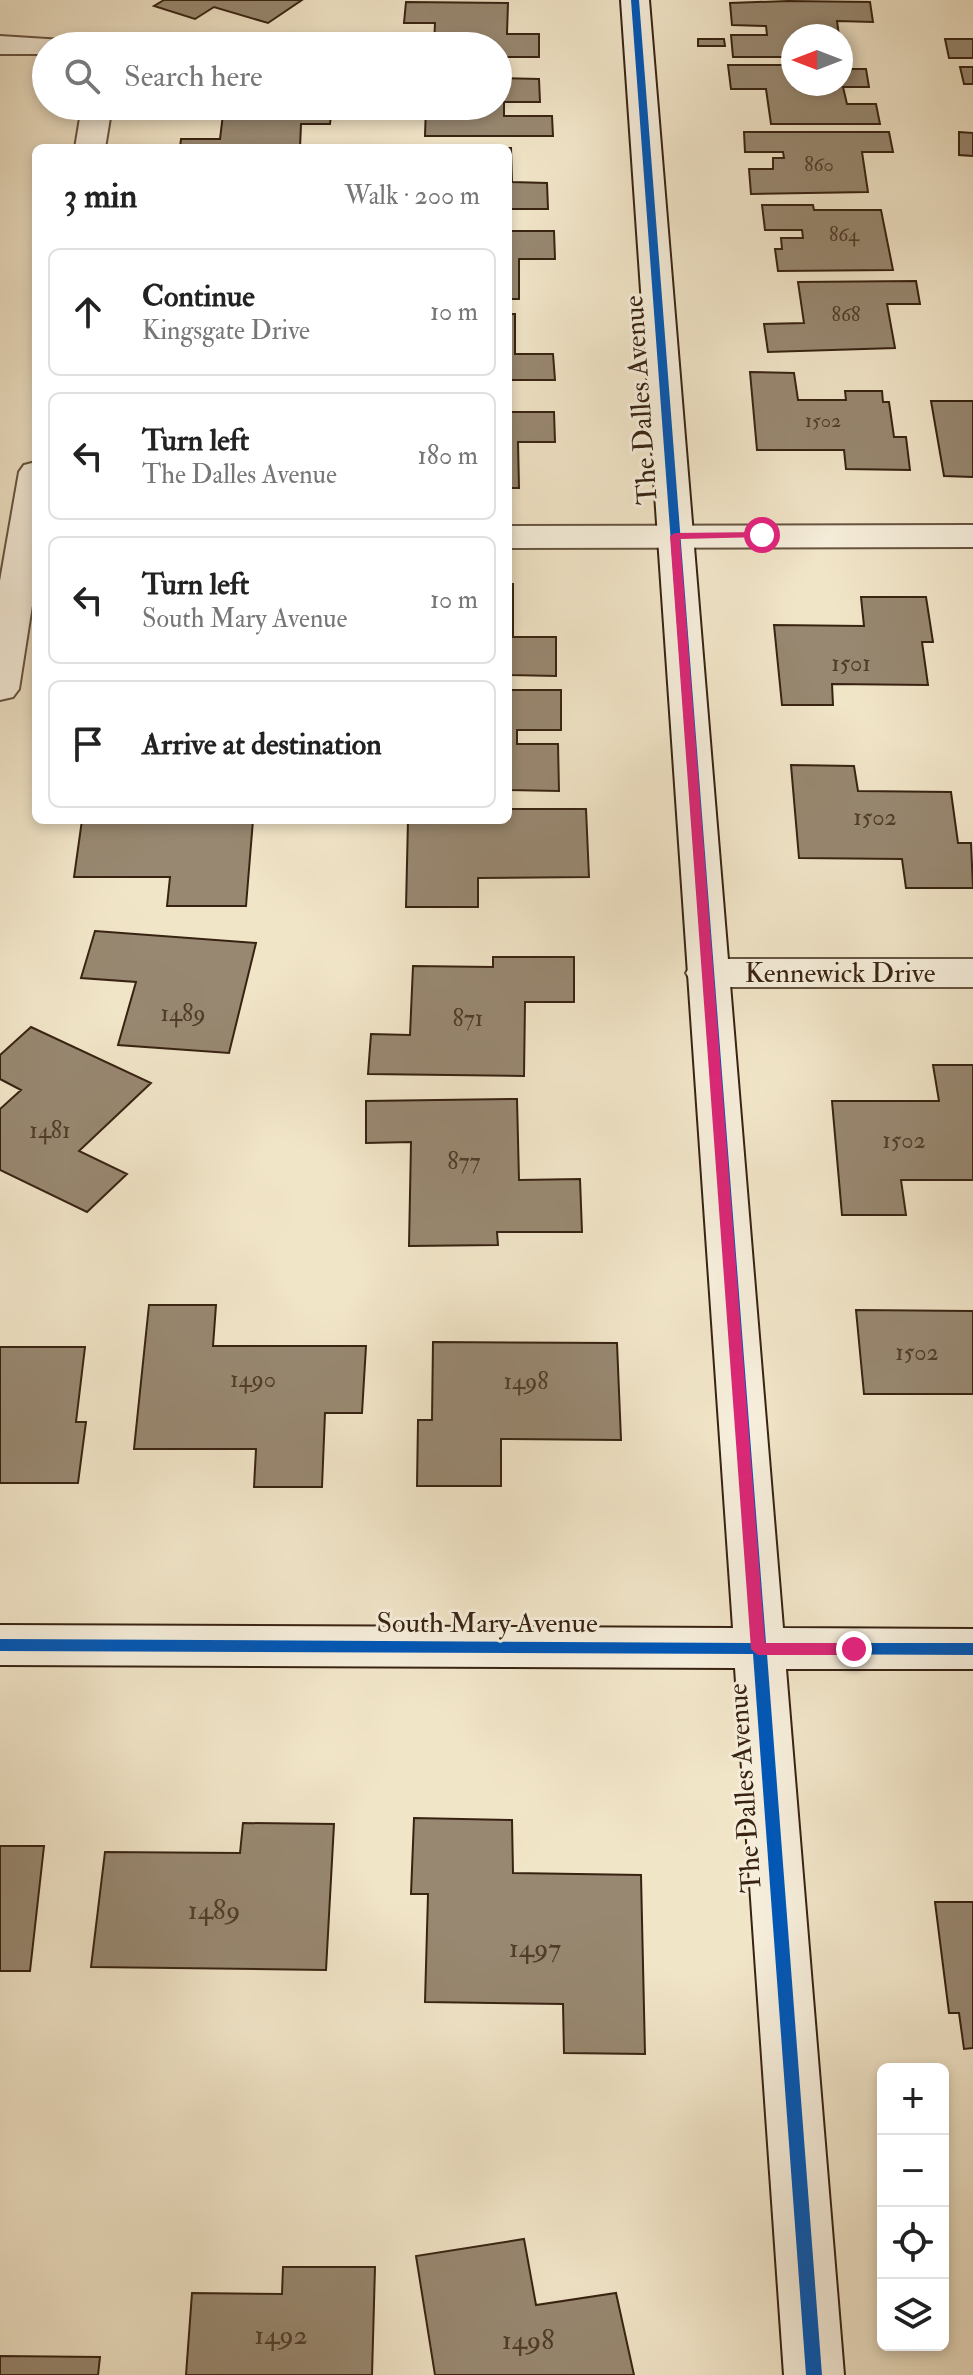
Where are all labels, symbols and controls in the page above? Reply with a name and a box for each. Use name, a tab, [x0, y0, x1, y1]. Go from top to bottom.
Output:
north arrow	[781, 24, 853, 96]
search box	[32, 32, 512, 120]
icon: search	[60, 54, 104, 98]
text: Search here	[124, 58, 263, 95]
house number: 860	[804, 152, 834, 177]
text: 3 min	[64, 175, 137, 218]
text: Walk · 200 m	[344, 180, 480, 212]
house number: 864	[829, 222, 860, 247]
text: Continue	[142, 278, 255, 315]
icon: ahead	[66, 290, 110, 334]
street label: The Dalles Avenue	[616, 294, 666, 506]
text: 10 m	[430, 296, 478, 328]
house number: 868	[832, 302, 860, 327]
text: Kingsgate Drive	[142, 315, 310, 347]
house number: 1502	[805, 408, 841, 433]
text: Turn left	[142, 422, 249, 459]
icon: left	[66, 434, 110, 478]
text: 180 m	[418, 440, 478, 472]
text: The Dalles Avenue	[142, 459, 337, 491]
route start	[744, 517, 780, 553]
text: Turn left	[142, 566, 249, 603]
icon: left	[66, 578, 110, 622]
text: 10 m	[430, 584, 478, 616]
text: South Mary Avenue	[142, 603, 347, 635]
house number: 1501	[831, 648, 871, 679]
icon: arrive	[66, 722, 110, 766]
text: Arrive at destination	[142, 726, 382, 763]
house number: 1502	[853, 802, 897, 833]
street label: Kennewick Drive	[745, 956, 936, 991]
house number: 1489	[160, 998, 206, 1029]
house number: 871	[453, 1003, 483, 1034]
house number: 1481	[29, 1115, 71, 1146]
house number: 1502	[882, 1125, 926, 1156]
house number: 877	[447, 1146, 481, 1177]
house number: 1502	[895, 1337, 939, 1368]
house number: 1490	[230, 1364, 276, 1395]
house number: 1498	[503, 1366, 549, 1397]
street label: South Mary Avenue	[376, 1606, 598, 1641]
route end	[836, 1631, 872, 1667]
street label: The Dalles Avenue	[720, 1682, 770, 1894]
house number: 1489	[188, 1893, 240, 1928]
house number: 1497	[509, 1931, 561, 1966]
map controls	[877, 2063, 949, 2351]
button: +	[877, 2063, 949, 2135]
button: −	[877, 2135, 949, 2207]
button: locate	[877, 2207, 949, 2279]
button: layers	[877, 2279, 949, 2351]
house number: 1492	[254, 2318, 308, 2353]
house number: 1498	[502, 2323, 554, 2358]

